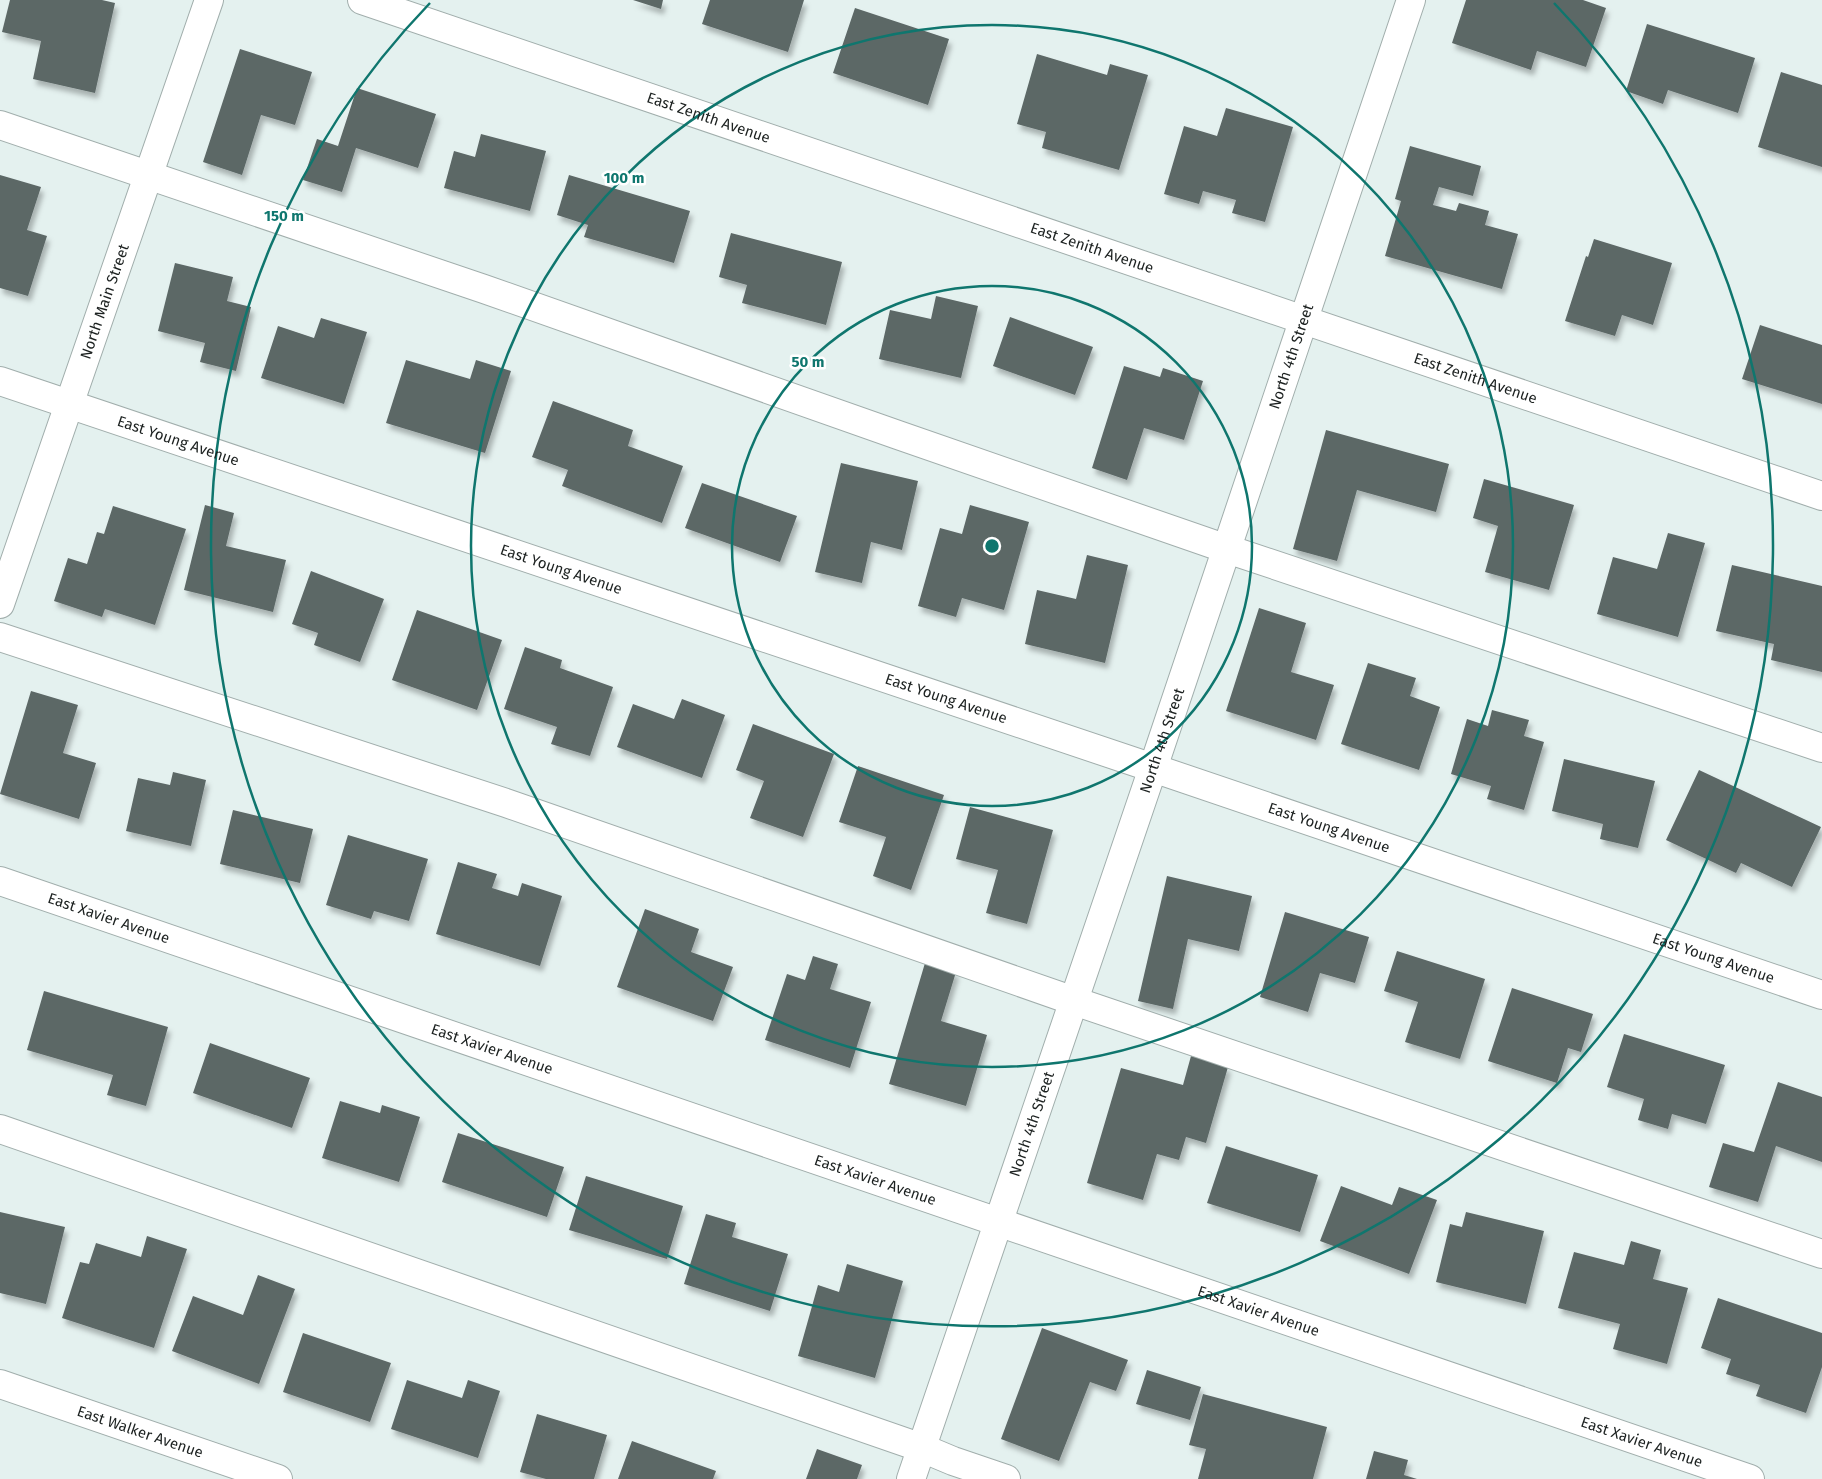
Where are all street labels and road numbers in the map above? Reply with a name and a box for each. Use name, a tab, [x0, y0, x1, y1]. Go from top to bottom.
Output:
street label: East Zenith Avenue	[645, 88, 773, 147]
street label: East Zenith Avenue	[1028, 219, 1156, 277]
street label: North Main Street	[76, 241, 133, 362]
street label: North 4th Street	[1265, 301, 1317, 412]
street label: East Zenith Avenue	[1411, 349, 1540, 408]
street label: East Young Avenue	[115, 412, 242, 470]
street label: East Young Avenue	[498, 541, 625, 598]
street label: East Young Avenue	[883, 670, 1009, 727]
street label: North 4th Street	[1136, 685, 1188, 796]
street label: East Young Avenue	[1266, 799, 1392, 857]
street label: East Xavier Avenue	[46, 889, 172, 947]
street label: East Young Avenue	[1650, 929, 1777, 987]
street label: East Xavier Avenue	[429, 1020, 555, 1078]
street label: North 4th Street	[1006, 1069, 1058, 1179]
street label: East Xavier Avenue	[812, 1151, 939, 1209]
street label: East Xavier Avenue	[1195, 1282, 1322, 1340]
street label: East Walker Avenue	[75, 1402, 205, 1462]
street label: East Xavier Avenue	[1578, 1413, 1705, 1471]

